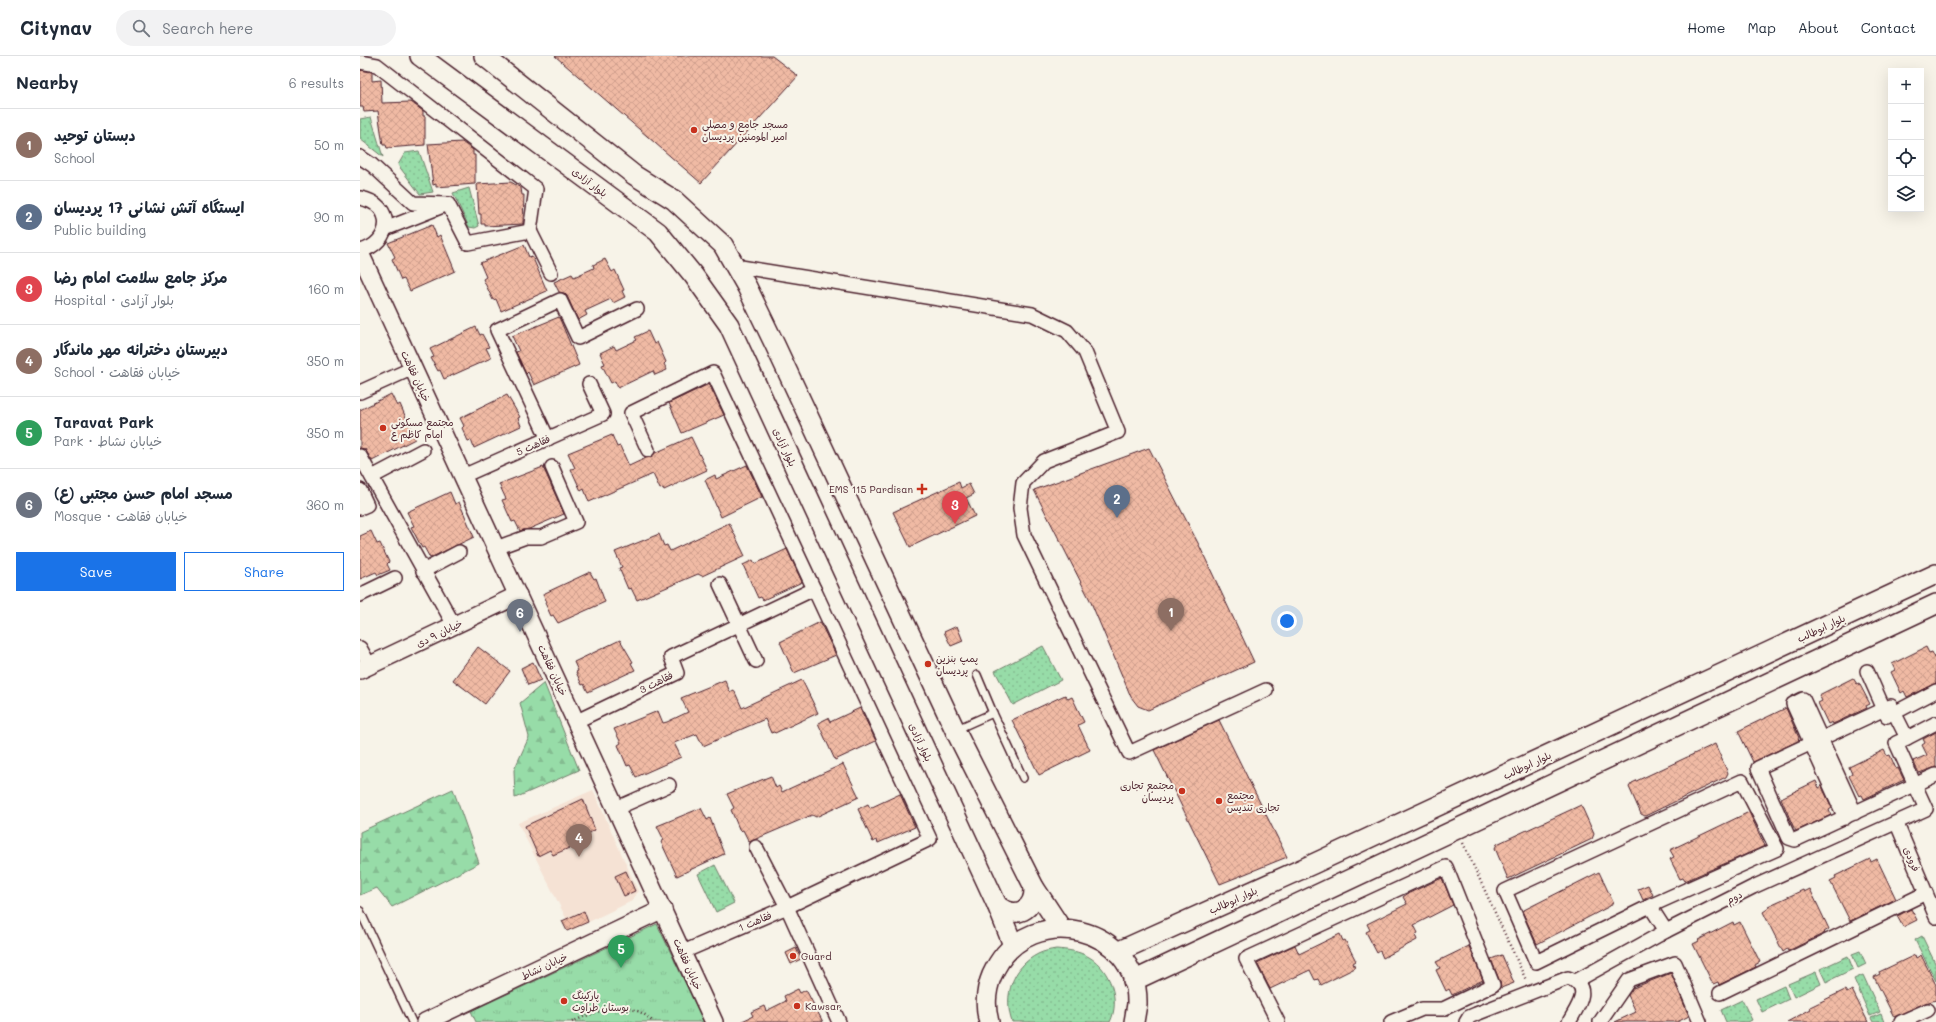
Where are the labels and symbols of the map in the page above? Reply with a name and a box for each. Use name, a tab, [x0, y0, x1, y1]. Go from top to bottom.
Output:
place label: مسجد جامع و مصلی امیر المومنین پردیسان	[702, 117, 788, 143]
marker: مسجد جامع و مصلی امیر المومنین پردیسان	[689, 125, 699, 135]
street label: بلوار آزادی	[569, 164, 611, 200]
street label: خیابان فقاهت	[398, 348, 434, 404]
place label: مجتمع مسکونی امام کاظم ع	[391, 415, 454, 442]
marker: مجتمع مسکونی امام کاظم ع	[378, 423, 388, 433]
street label: بلوار آزادی	[770, 425, 800, 469]
street label: فقاهت 5	[514, 431, 552, 459]
place label: EMS 115 Pardisan	[829, 482, 913, 496]
marker: EMS 115 Pardisan	[916, 483, 928, 495]
pin: 2	[1104, 485, 1130, 518]
pin: 3	[942, 491, 968, 524]
pin: 1	[1158, 598, 1184, 631]
pin: 6	[507, 599, 533, 632]
your location	[1277, 611, 1297, 631]
street label: بلوار ابوطالب	[1795, 611, 1847, 645]
street label: خیابان ۹ دی	[414, 616, 465, 650]
street label: خیابان فقاهت	[535, 642, 571, 698]
place label: پمپ بنزین پردیسان	[936, 651, 978, 677]
marker: پمپ بنزین پردیسان	[923, 659, 933, 669]
street label: فقاهت 3	[637, 668, 675, 696]
street label: بلوار آزادی	[906, 720, 936, 764]
street label: بلوار ابوطالب	[1501, 748, 1553, 782]
place label: مجتمع تجاری پردیسان	[1120, 778, 1174, 804]
marker: مجتمع تجاری پردیسان	[1177, 786, 1187, 796]
place label: مجتمع تجاری تندیس	[1227, 788, 1280, 814]
marker: مجتمع تجاری تندیس	[1214, 796, 1224, 806]
pin: 4	[566, 824, 592, 857]
street label: فرودی	[1901, 844, 1923, 874]
street label: بلوار ابوطالب	[1207, 883, 1259, 917]
street label: دوم	[1724, 887, 1745, 909]
street label: فقاهت 1	[736, 908, 774, 934]
pin: 5	[608, 935, 634, 968]
street label: خیابان فقاهت	[670, 936, 706, 992]
street label: خیابان نشاط	[518, 949, 570, 983]
place label: Guard	[801, 949, 831, 963]
marker: Guard	[788, 951, 798, 961]
place label: پارکینگ بوستان طراوت	[572, 988, 629, 1014]
marker: پارکینگ بوستان طراوت	[559, 996, 569, 1006]
place label: Kawsar	[805, 999, 841, 1013]
marker: Kawsar	[792, 1001, 802, 1011]

